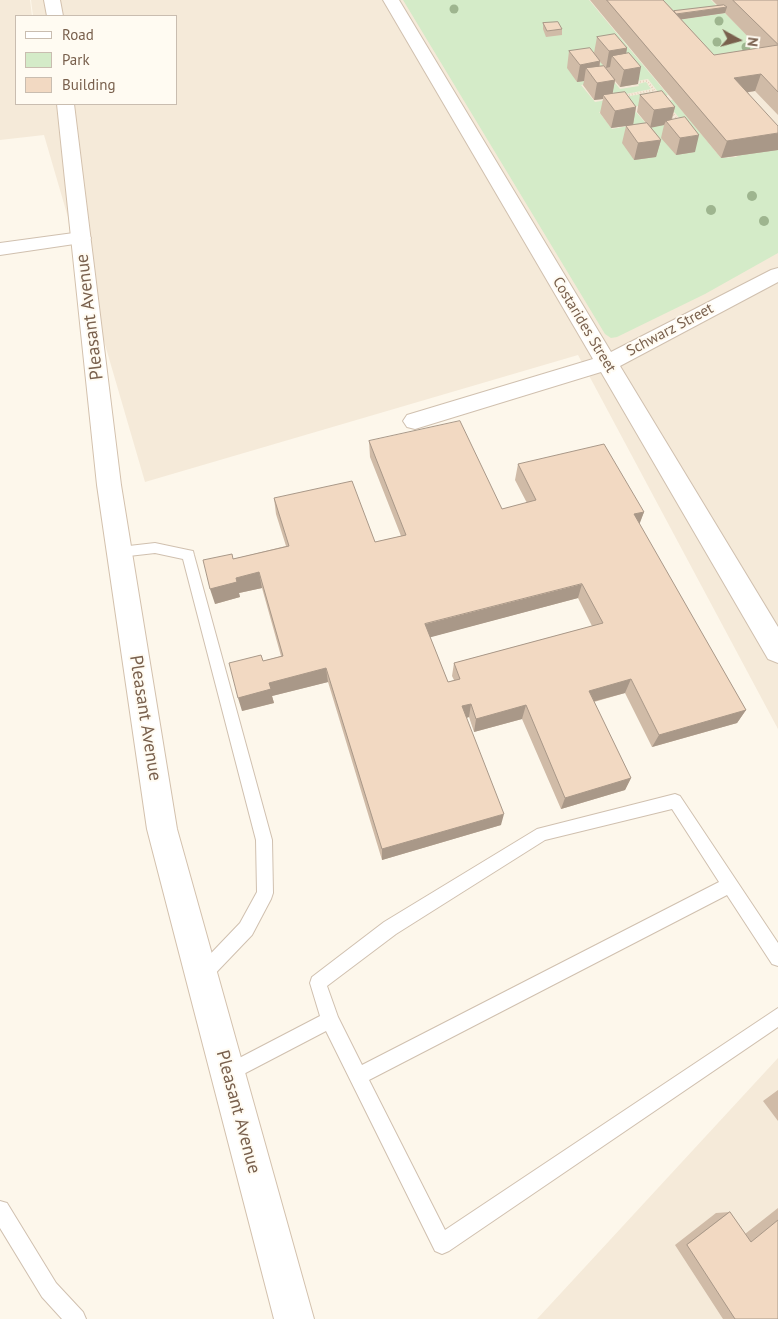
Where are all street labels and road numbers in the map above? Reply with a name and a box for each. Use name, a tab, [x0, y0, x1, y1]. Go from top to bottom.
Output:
street label: Pleasant Avenue	[72, 253, 108, 381]
street label: Costarides Street	[548, 274, 620, 376]
street label: Schwarz Street	[624, 300, 716, 360]
street label: Pleasant Avenue	[124, 654, 166, 782]
street label: Pleasant Avenue	[211, 1048, 265, 1176]

